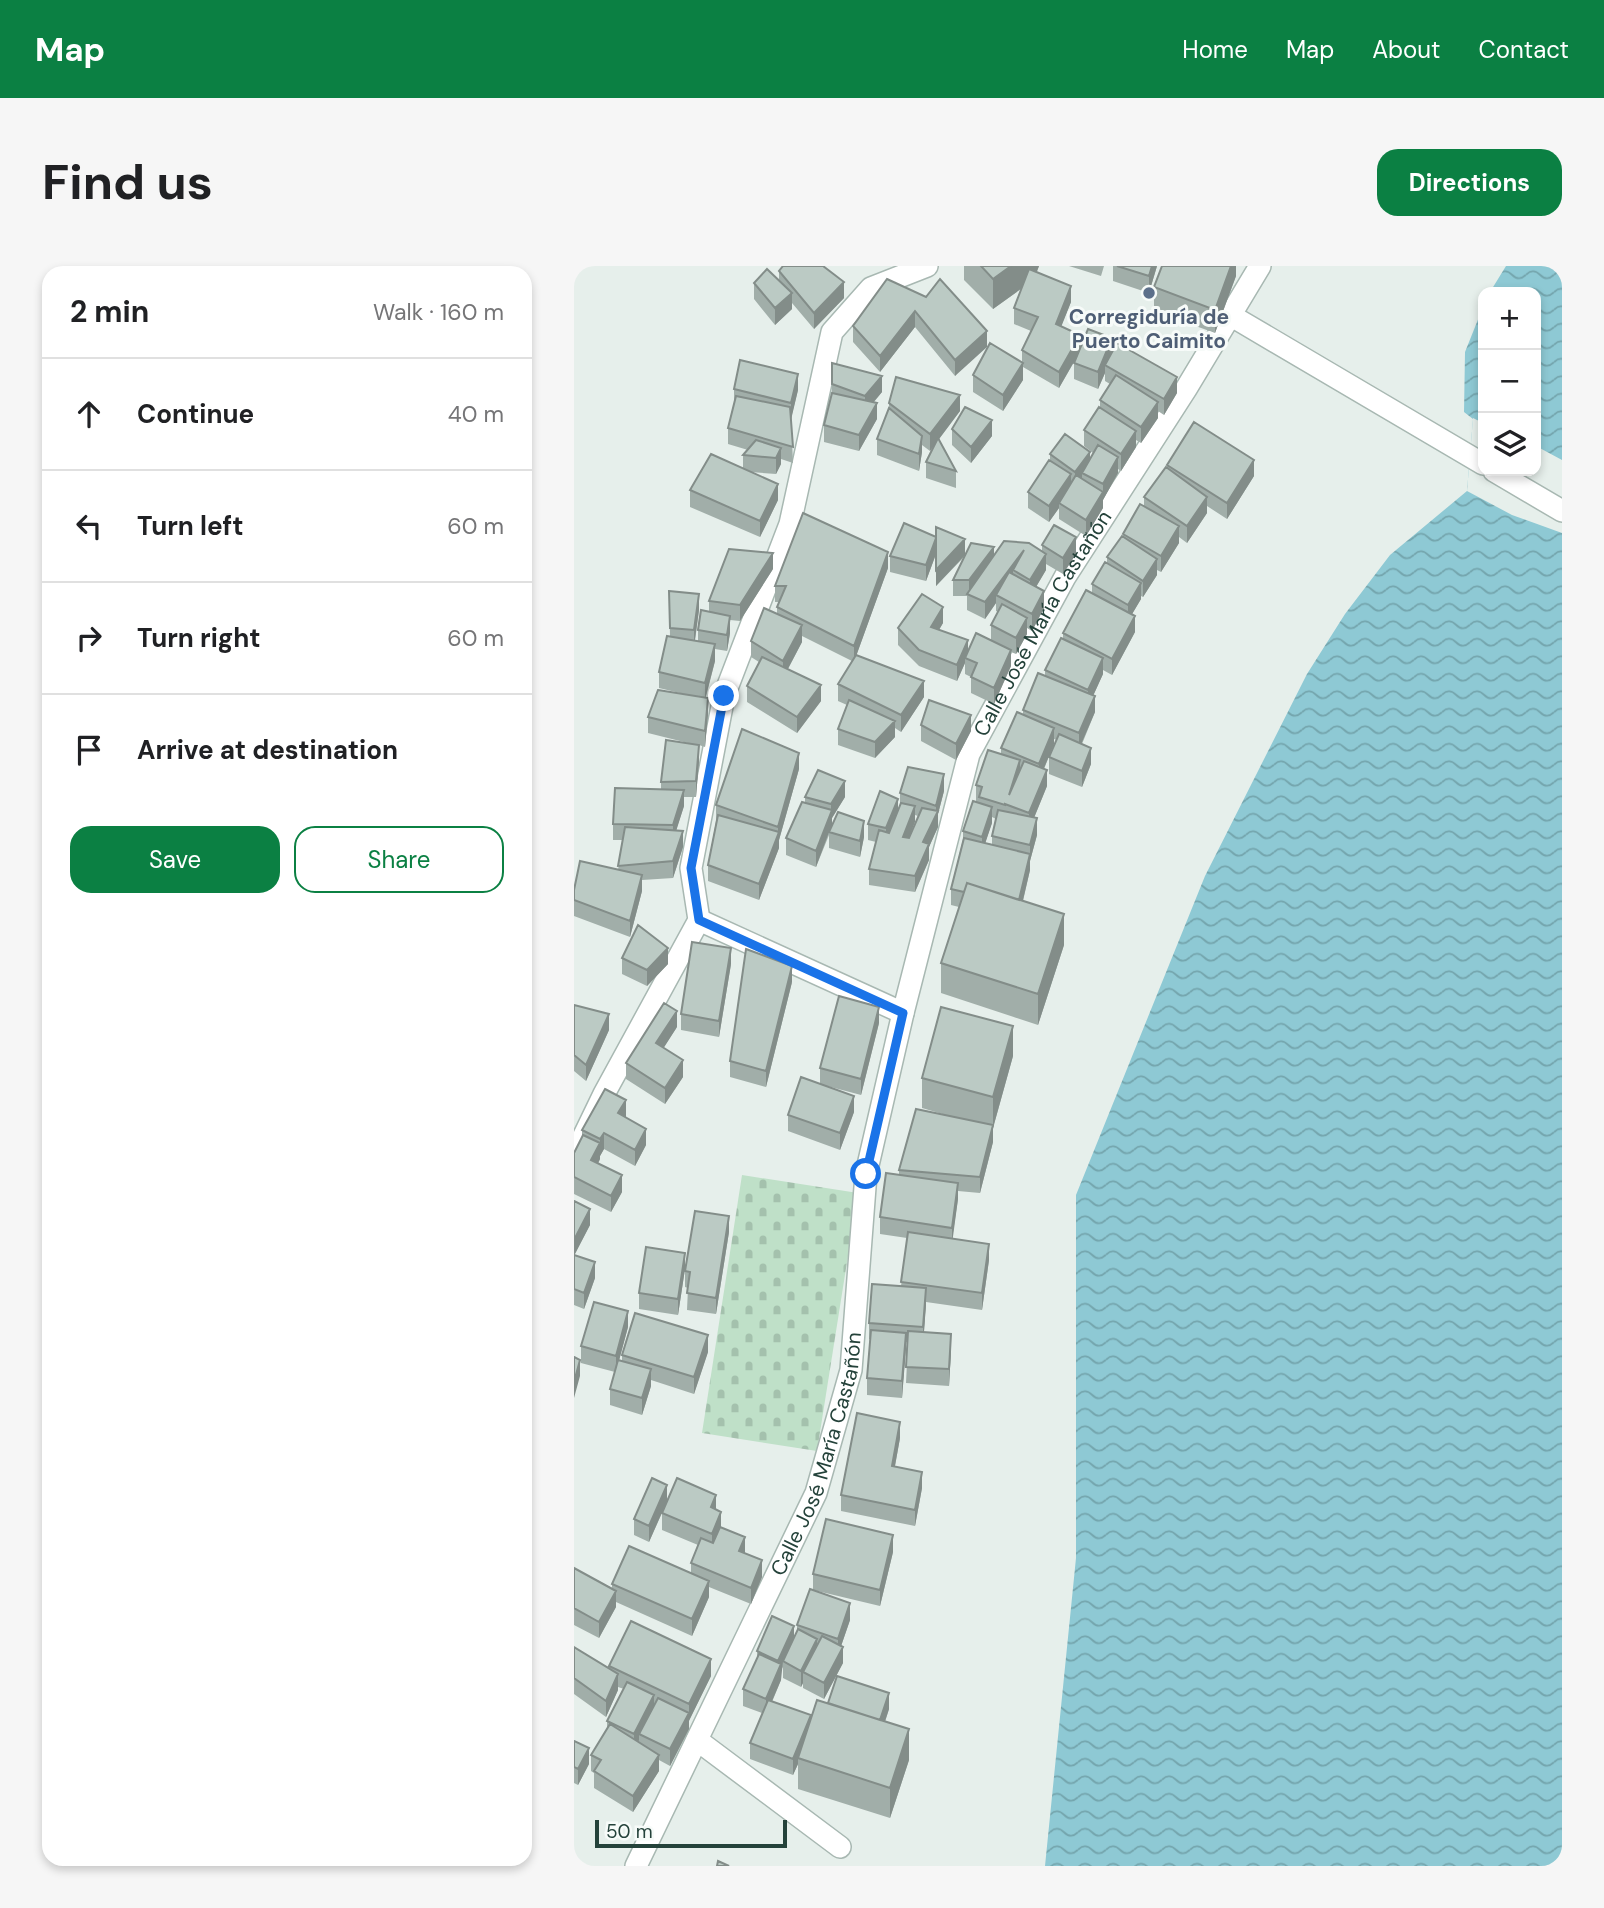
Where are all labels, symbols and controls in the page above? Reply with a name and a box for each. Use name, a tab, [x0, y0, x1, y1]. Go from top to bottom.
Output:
text: Map	[35, 28, 105, 71]
text: Home	[1182, 34, 1248, 65]
text: Map	[1286, 34, 1334, 65]
text: About	[1372, 34, 1441, 65]
text: Contact	[1479, 34, 1569, 65]
button: Directions	[1377, 149, 1562, 216]
text: Find us	[42, 150, 213, 214]
marker: Corregiduría de Puerto Caimito	[1141, 285, 1157, 301]
map controls	[1478, 287, 1541, 476]
button: +	[1478, 287, 1541, 350]
text: 2 min	[70, 292, 149, 331]
text: Walk · 160 m	[373, 297, 504, 327]
place label: Corregiduría de Puerto Caimito	[1069, 303, 1229, 355]
button: −	[1478, 350, 1541, 413]
icon: ahead	[70, 395, 108, 433]
text: Continue	[137, 397, 254, 431]
text: 40 m	[448, 399, 504, 429]
button: layers	[1478, 413, 1541, 476]
street label: Calle José María Castañón	[967, 505, 1118, 741]
icon: left	[70, 507, 108, 545]
text: Turn left	[137, 509, 244, 543]
text: 60 m	[447, 511, 504, 541]
icon: right	[70, 619, 108, 657]
text: Turn right	[137, 621, 261, 655]
text: 60 m	[447, 623, 504, 653]
route end	[708, 680, 739, 711]
icon: arrive	[70, 731, 108, 769]
text: Arrive at destination	[137, 733, 398, 767]
button: Save	[70, 826, 280, 893]
button: Share	[294, 826, 504, 893]
route start	[850, 1158, 881, 1189]
street label: Calle José María Castañón	[764, 1331, 868, 1580]
scale bar	[595, 1817, 788, 1849]
text: 50 m	[606, 1819, 653, 1844]

